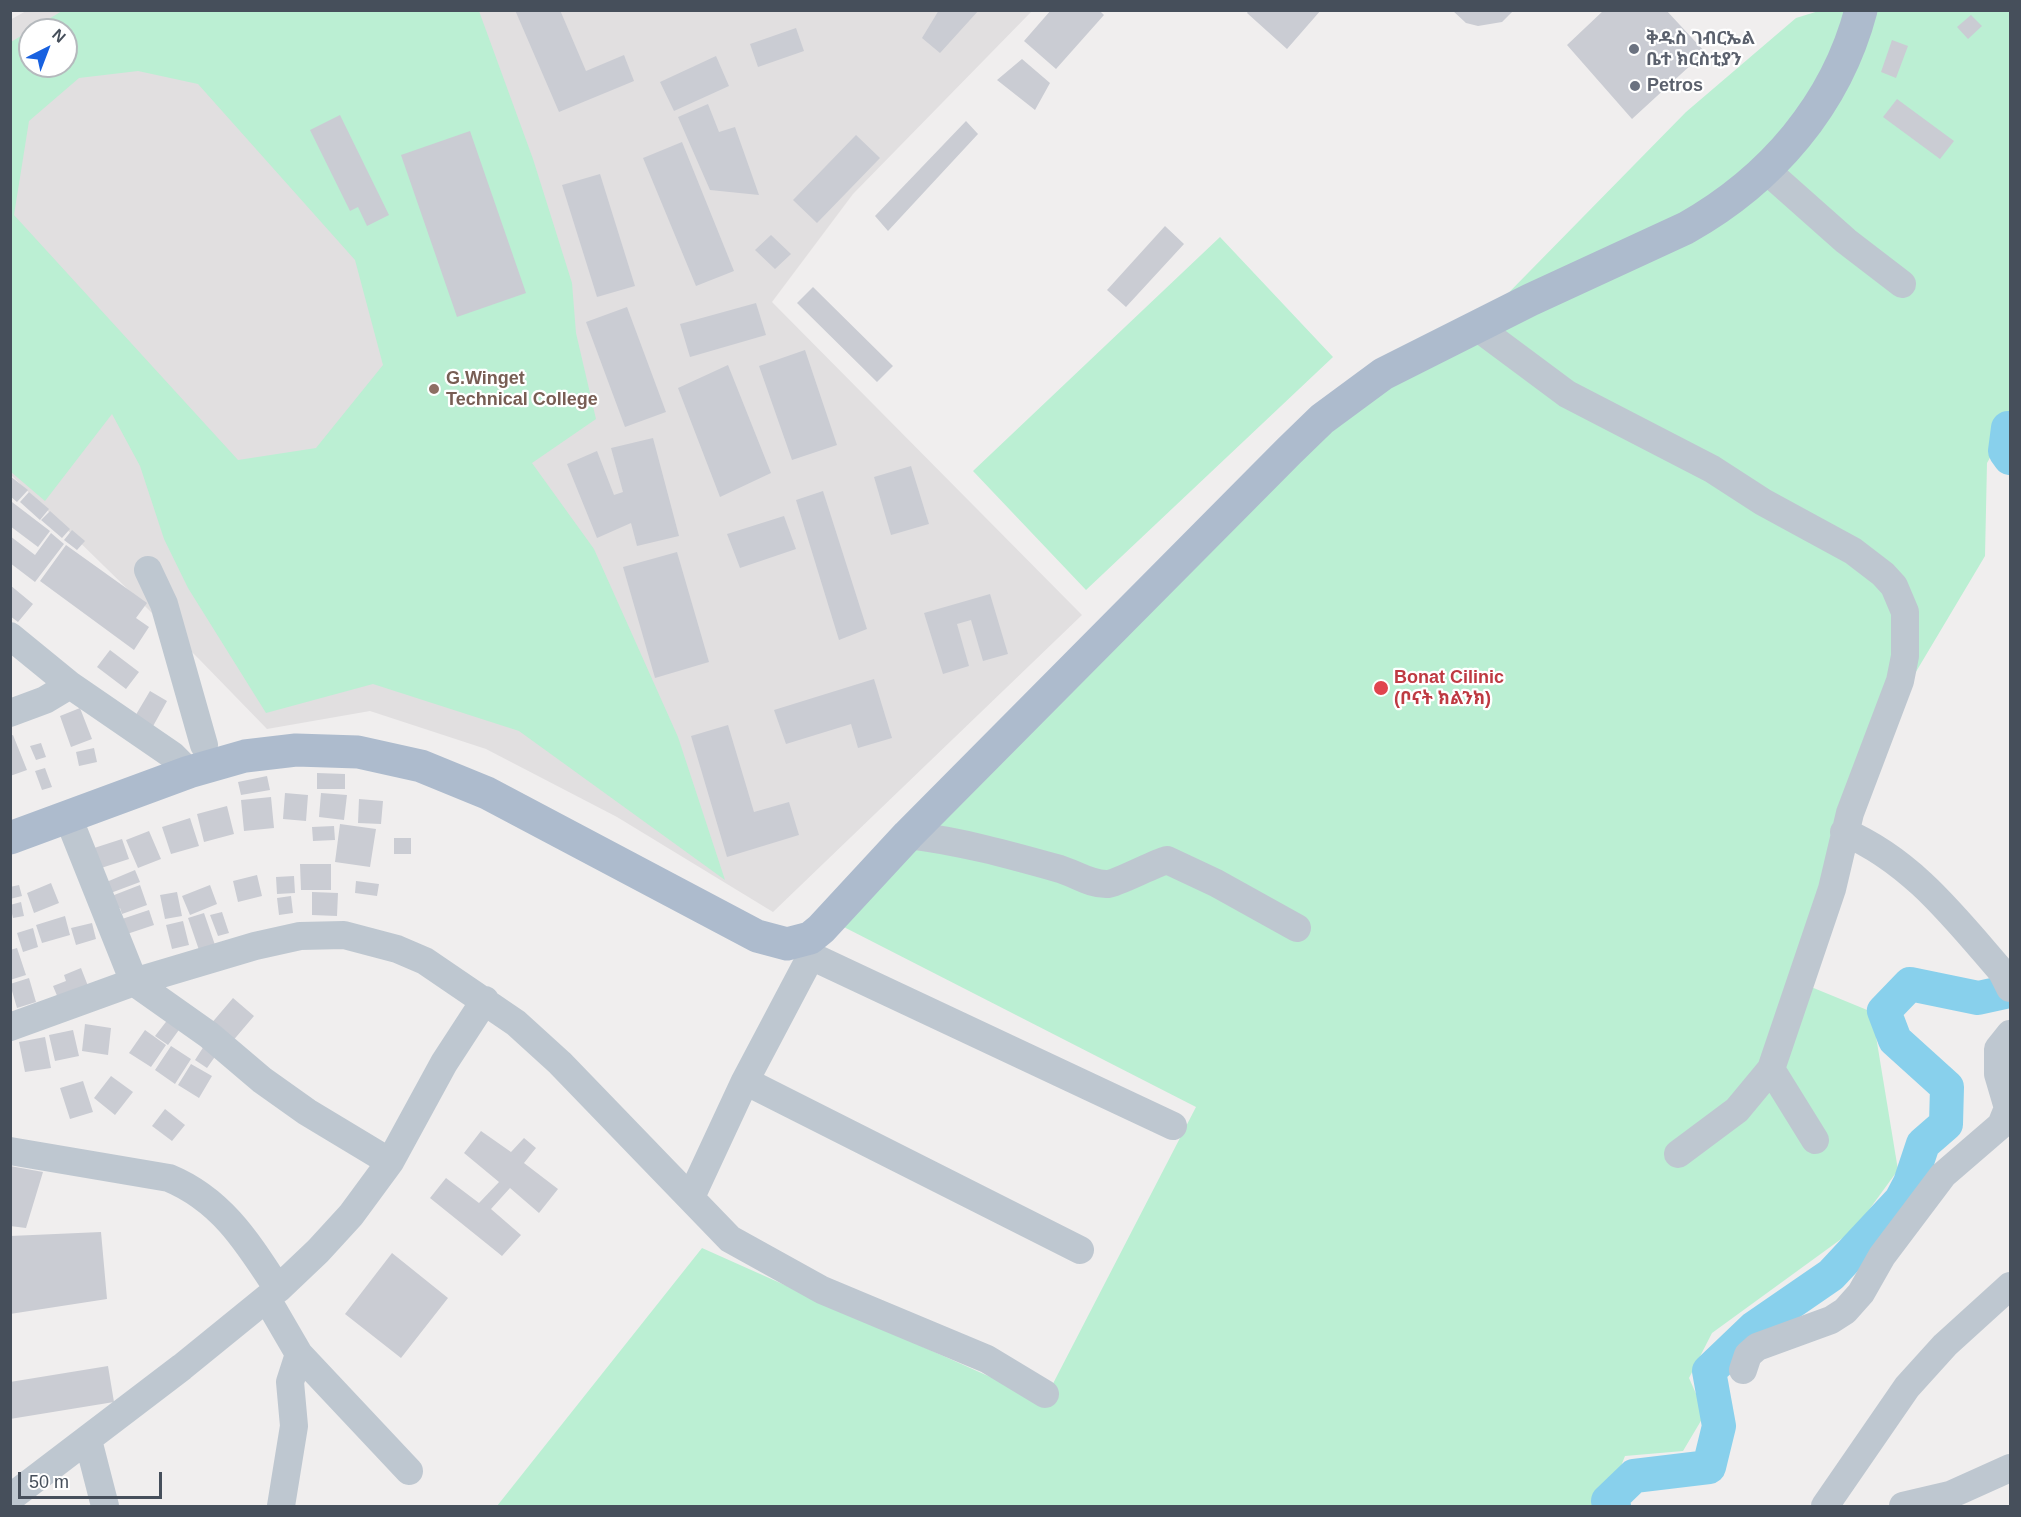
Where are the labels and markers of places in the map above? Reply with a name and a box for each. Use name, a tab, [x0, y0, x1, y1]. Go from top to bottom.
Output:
place label: ቅዱስ ገብርኤል ቤተ ክርስቲያን	[1646, 28, 1755, 70]
marker: ቅዱስ ገብርኤል ቤተ ክርስቲያን	[1627, 42, 1641, 56]
place label: Petros	[1647, 75, 1703, 97]
marker: Petros	[1628, 79, 1642, 93]
place label: G.Winget Technical College	[446, 368, 598, 410]
marker: G.Winget Technical College	[427, 382, 441, 396]
place label: Bonat Cilinic (ቦናት ክልንክ)	[1394, 667, 1504, 710]
marker: Bonat Cilinic (ቦናት ክልንክ)	[1372, 679, 1390, 697]

